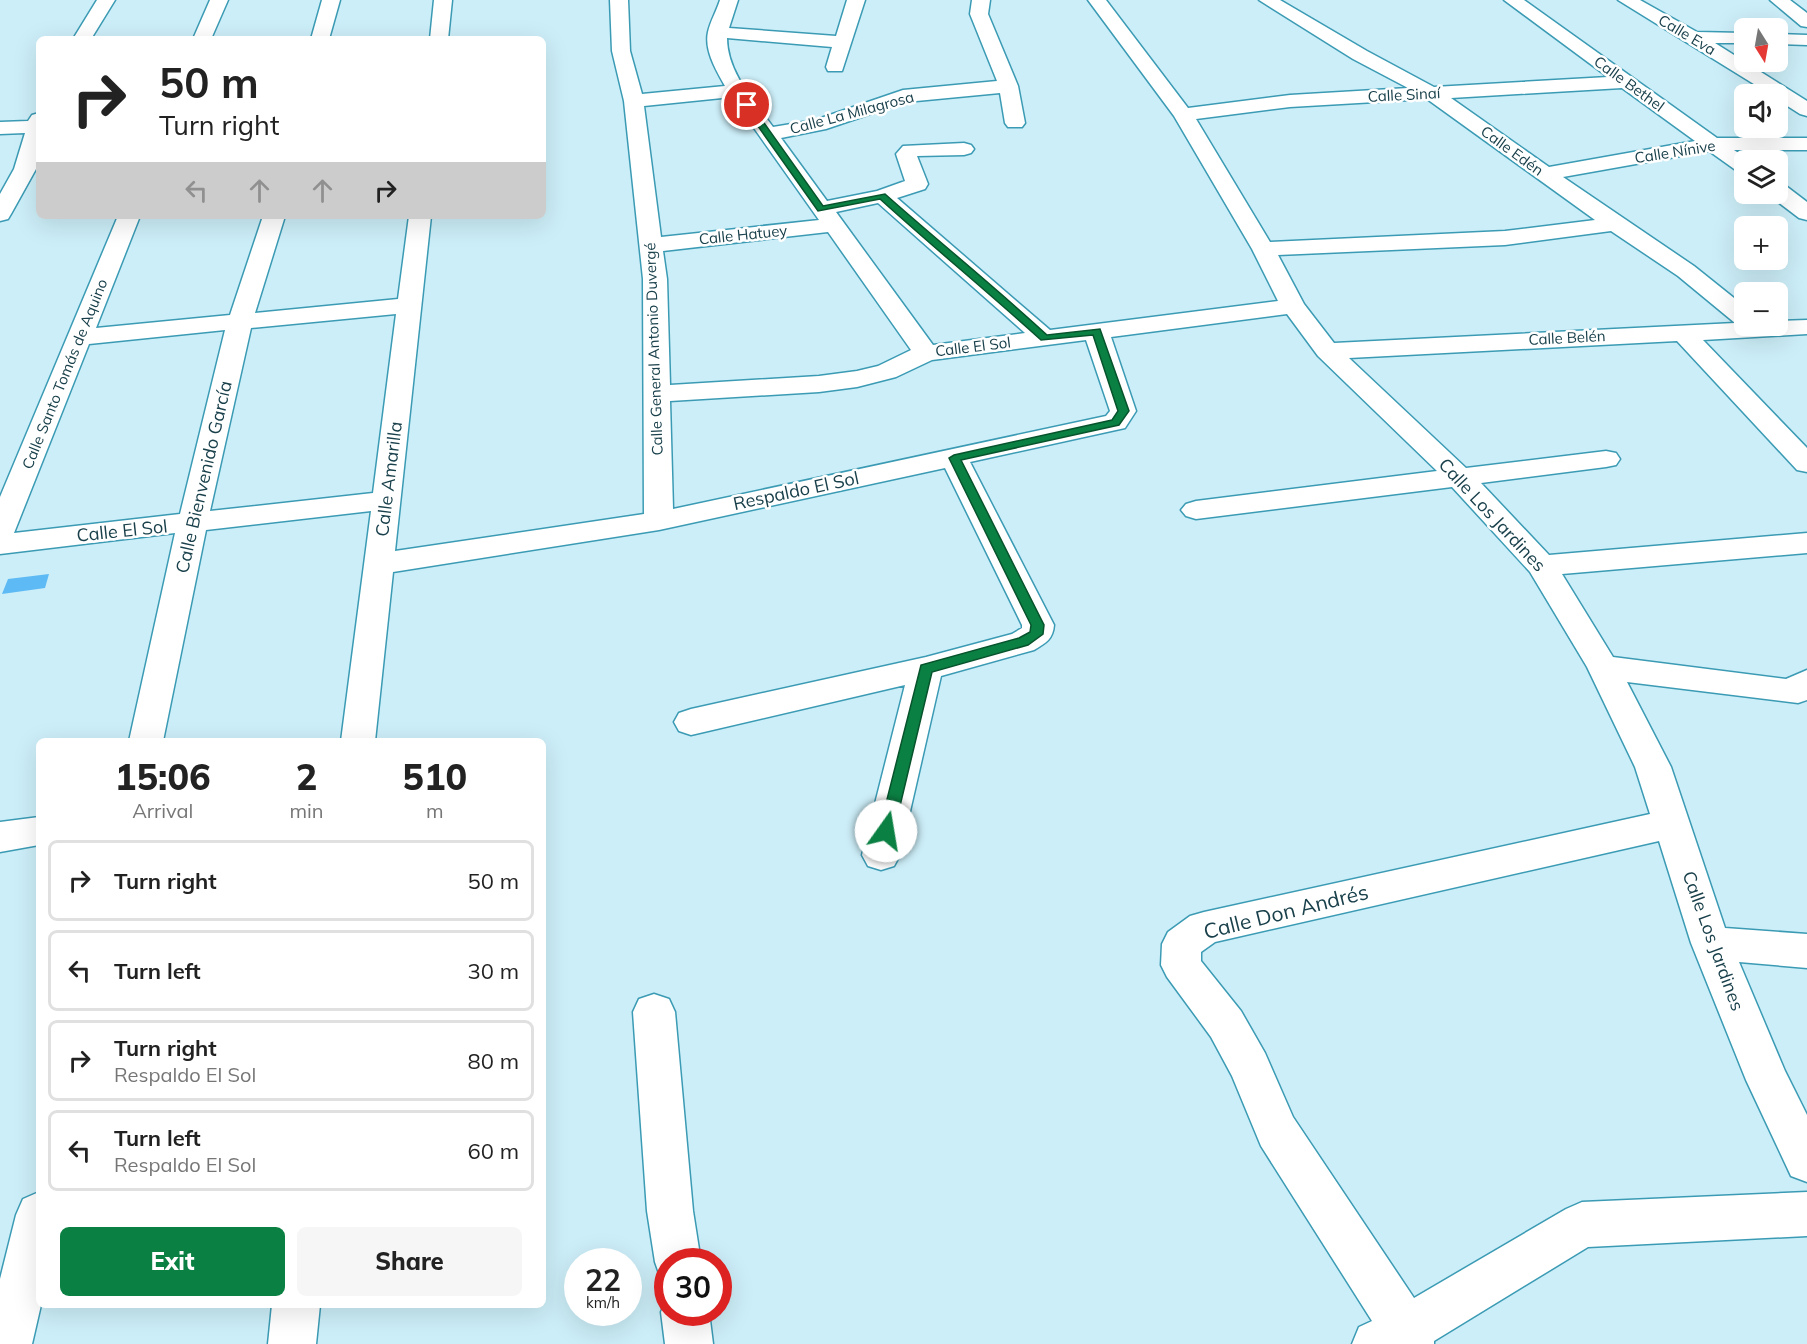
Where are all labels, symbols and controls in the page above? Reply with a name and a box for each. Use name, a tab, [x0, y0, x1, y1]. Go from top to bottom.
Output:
street label: Calle Eva	[1655, 10, 1719, 59]
north arrow	[1734, 18, 1788, 72]
map controls	[1734, 18, 1788, 336]
street label: Calle Bethel	[1590, 52, 1668, 115]
text: 50 m	[159, 56, 259, 109]
icon: right	[60, 60, 138, 138]
pin	[721, 79, 772, 130]
street label: Calle Sinaí	[1367, 83, 1442, 106]
button: sound	[1734, 84, 1788, 138]
street label: Calle La Milagrosa	[788, 87, 916, 138]
icon: arrive	[730, 88, 763, 121]
text: Turn right	[159, 108, 279, 142]
street label: Calle Edén	[1477, 121, 1547, 180]
street label: Calle Nínive	[1633, 136, 1717, 167]
button: layers	[1734, 150, 1788, 204]
icon: left	[180, 174, 213, 207]
icon: ahead	[243, 174, 276, 207]
icon: ahead	[306, 174, 339, 207]
icon: right	[369, 174, 402, 207]
button: +	[1734, 216, 1788, 270]
street label: Calle Hatuey	[698, 220, 788, 249]
street label: Calle General Antonio Duvergé	[640, 242, 667, 456]
street label: Calle Santo Tomás de Aquino	[18, 276, 111, 472]
button: −	[1734, 282, 1788, 336]
street label: Calle Belén	[1528, 326, 1606, 349]
street label: Calle El Sol	[934, 332, 1012, 361]
street label: Calle Bienvenido García	[170, 378, 237, 575]
street label: Calle Amarilla	[370, 420, 407, 538]
street label: Calle Los Jardines	[1434, 453, 1551, 576]
street label: Respaldo El Sol	[731, 466, 861, 515]
street label: Calle El Sol	[75, 514, 169, 547]
text: 15:06	[115, 754, 211, 799]
text: 2	[296, 754, 317, 799]
text: 510	[402, 754, 467, 799]
text: Arrival	[132, 798, 193, 823]
text: min	[289, 798, 324, 823]
text: m	[426, 798, 444, 823]
position arrow	[854, 799, 918, 863]
icon: right	[63, 864, 96, 897]
text: Turn right	[114, 867, 217, 895]
text: 50 m	[468, 867, 519, 895]
street label: Calle Los Jardines	[1678, 868, 1749, 1014]
street label: Calle Don Andrés	[1201, 878, 1371, 944]
icon: left	[63, 954, 96, 987]
text: Turn left	[114, 957, 201, 985]
text: 30 m	[468, 957, 519, 985]
text: Turn right	[114, 1034, 217, 1062]
icon: right	[63, 1044, 96, 1077]
text: 80 m	[468, 1047, 519, 1075]
text: Respaldo El Sol	[114, 1062, 256, 1087]
text: Turn left	[114, 1124, 201, 1152]
icon: left	[63, 1134, 96, 1167]
text: 60 m	[468, 1137, 519, 1165]
text: Respaldo El Sol	[114, 1152, 256, 1177]
button: Exit	[60, 1227, 285, 1296]
button: Share	[297, 1227, 522, 1296]
speed limit sign: 30	[654, 1248, 732, 1326]
text: 22	[585, 1261, 621, 1299]
text: km/h	[586, 1293, 620, 1312]

